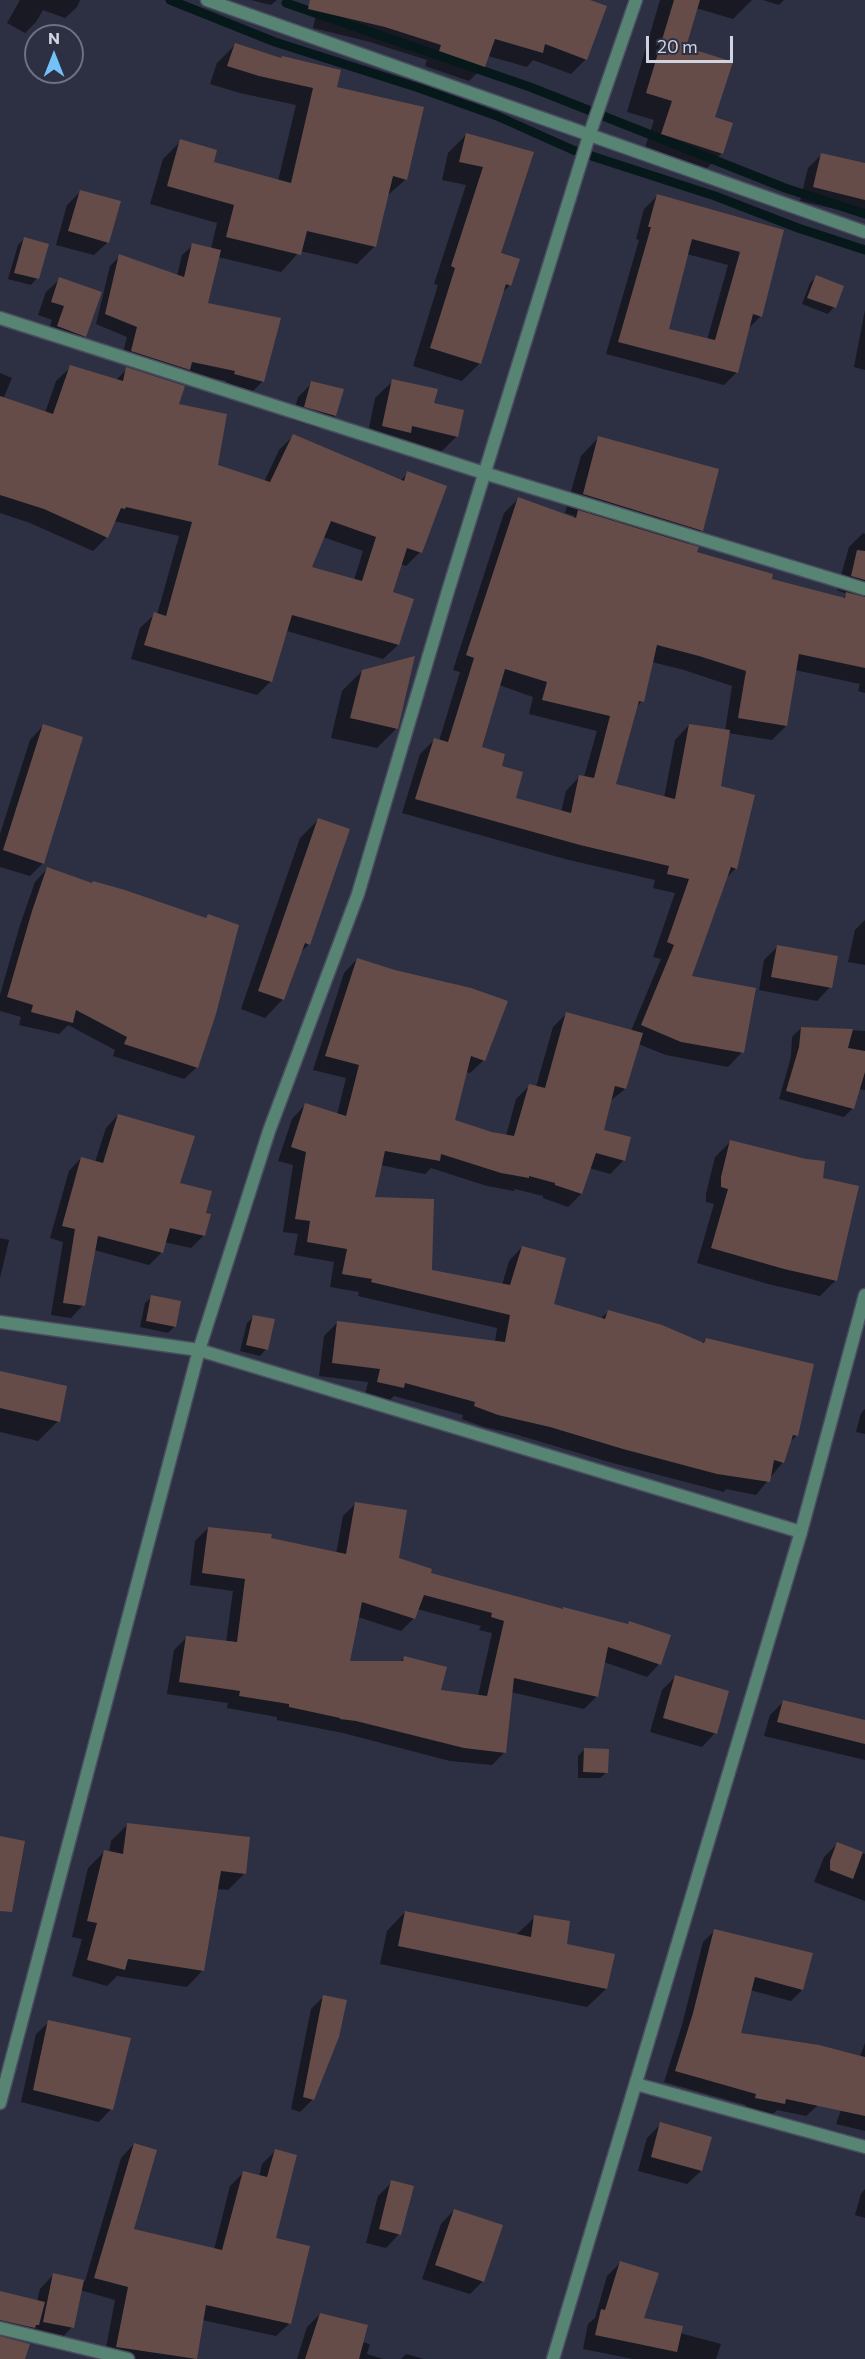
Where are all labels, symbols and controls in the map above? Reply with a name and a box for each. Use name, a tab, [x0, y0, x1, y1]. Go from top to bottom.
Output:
north arrow	[24, 24, 84, 84]
scale bar	[649, 24, 736, 62]
text: N	[48, 28, 60, 47]
text: 20 m	[657, 35, 698, 57]

